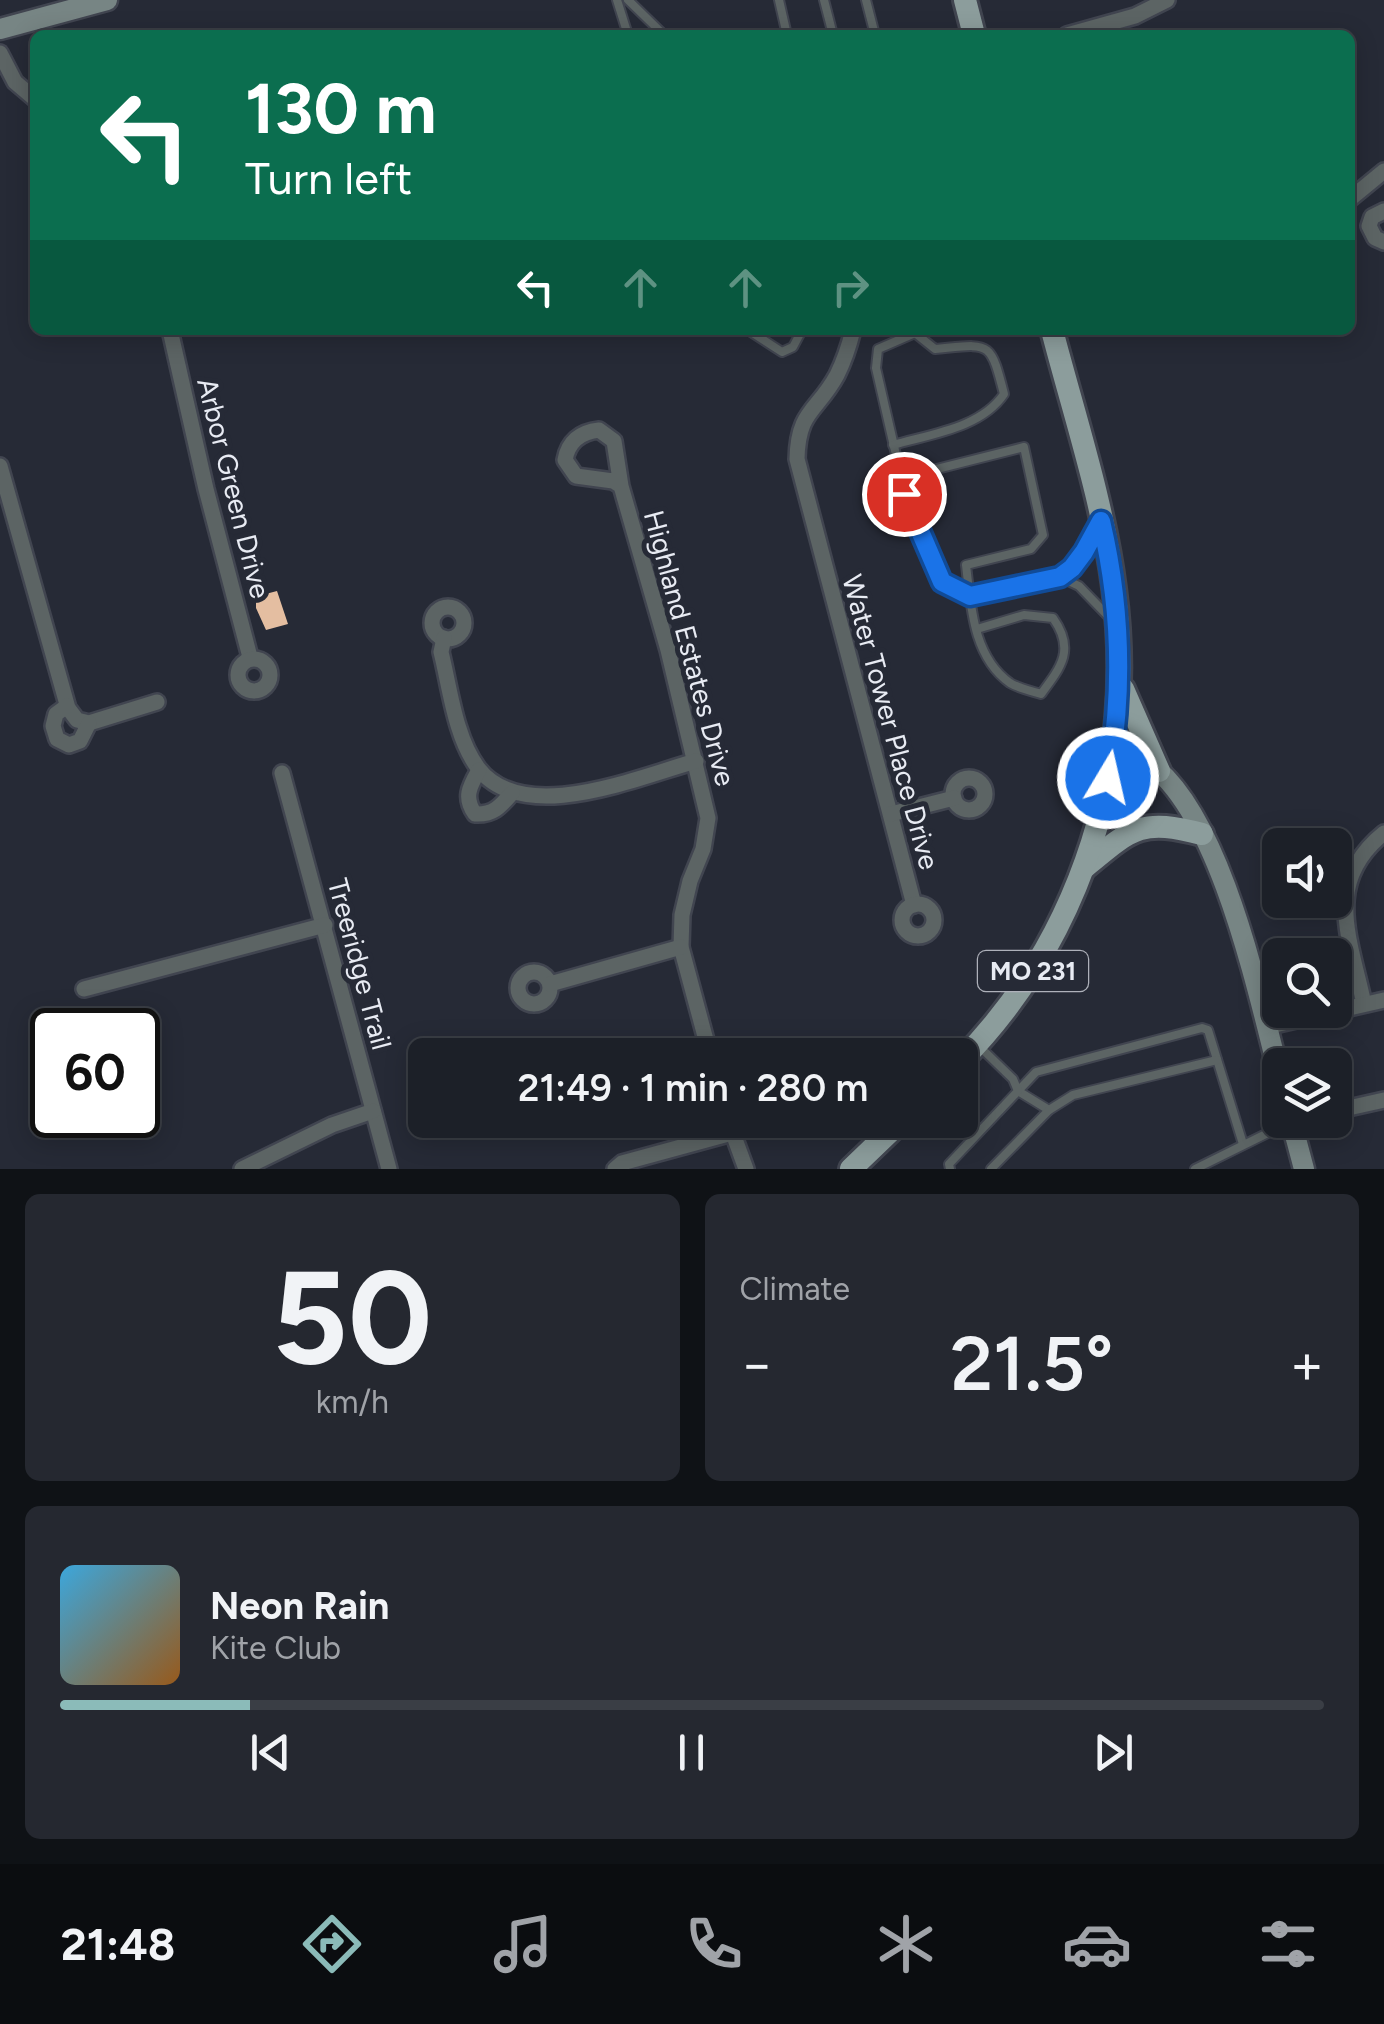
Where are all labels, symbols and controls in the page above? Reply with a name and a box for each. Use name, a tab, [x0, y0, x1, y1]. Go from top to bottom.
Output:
text: 130 m	[245, 66, 437, 151]
icon: left	[80, 70, 210, 200]
text: Turn left	[245, 151, 412, 205]
icon: left	[508, 260, 563, 315]
icon: ahead	[613, 260, 668, 315]
icon: ahead	[718, 260, 773, 315]
icon: right	[823, 260, 878, 315]
street label: Arbor Green Drive	[190, 374, 278, 602]
pin	[862, 452, 947, 537]
icon: arrive	[877, 467, 932, 522]
street label: Highland Estates Drive	[637, 506, 743, 790]
street label: Water Tower Place Drive	[835, 571, 947, 873]
position arrow	[1056, 726, 1160, 830]
map controls	[1262, 828, 1352, 1138]
button: sound	[1262, 828, 1352, 918]
street label: Treeridge Trail	[321, 875, 399, 1053]
button: search	[1262, 938, 1352, 1028]
road number: MO 231	[978, 951, 1088, 991]
speed limit sign: 60	[30, 1008, 160, 1138]
button: layers	[1262, 1048, 1352, 1138]
text: 21:49 · 1 min · 280 m	[518, 1065, 868, 1111]
text: 50	[272, 1240, 432, 1396]
text: Climate	[740, 1270, 850, 1308]
text: 21.5°	[950, 1319, 1113, 1409]
text: −	[740, 1331, 774, 1397]
text: +	[1290, 1331, 1324, 1397]
text: km/h	[316, 1383, 389, 1421]
text: Neon Rain	[210, 1583, 389, 1629]
text: Kite Club	[210, 1629, 341, 1667]
icon: previous	[243, 1725, 298, 1780]
icon: pause	[664, 1725, 719, 1780]
icon: next	[1086, 1725, 1141, 1780]
icon: directions	[297, 1909, 367, 1979]
icon: music	[488, 1909, 558, 1979]
icon: phone	[679, 1909, 749, 1979]
icon: climate	[871, 1909, 941, 1979]
icon: car	[1062, 1909, 1132, 1979]
icon: filters	[1253, 1909, 1323, 1979]
text: 21:48	[61, 1917, 175, 1971]

